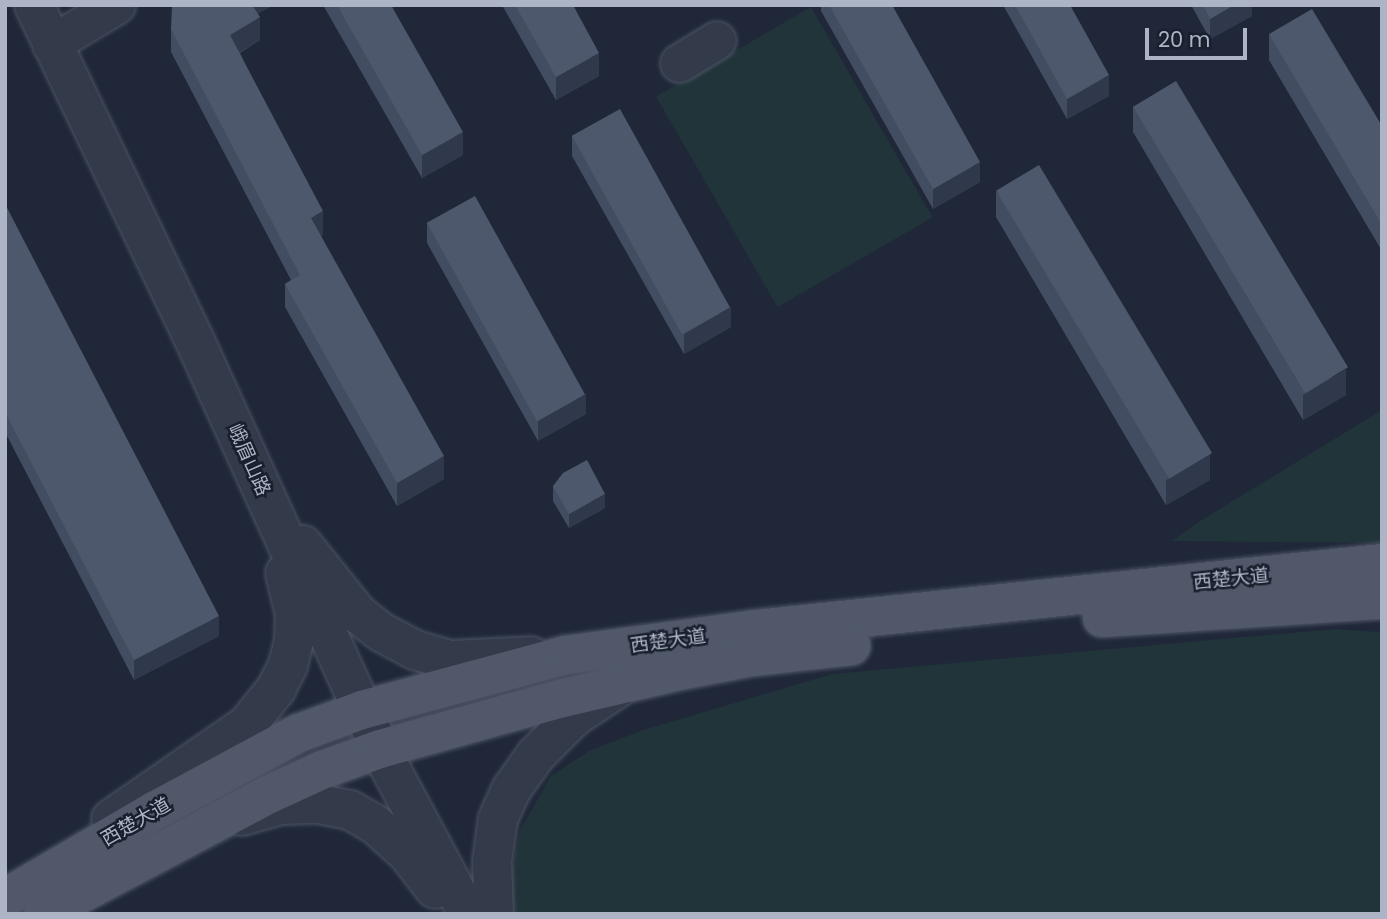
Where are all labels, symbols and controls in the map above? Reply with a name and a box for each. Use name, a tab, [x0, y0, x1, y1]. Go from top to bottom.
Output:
scale bar	[1149, 14, 1250, 58]
text: 20 m	[1158, 25, 1211, 54]
street label: 峨眉山路	[223, 421, 275, 499]
street label: 西楚大道	[1192, 564, 1270, 594]
street label: 西楚大道	[629, 624, 707, 658]
street label: 西楚大道	[97, 793, 175, 851]

